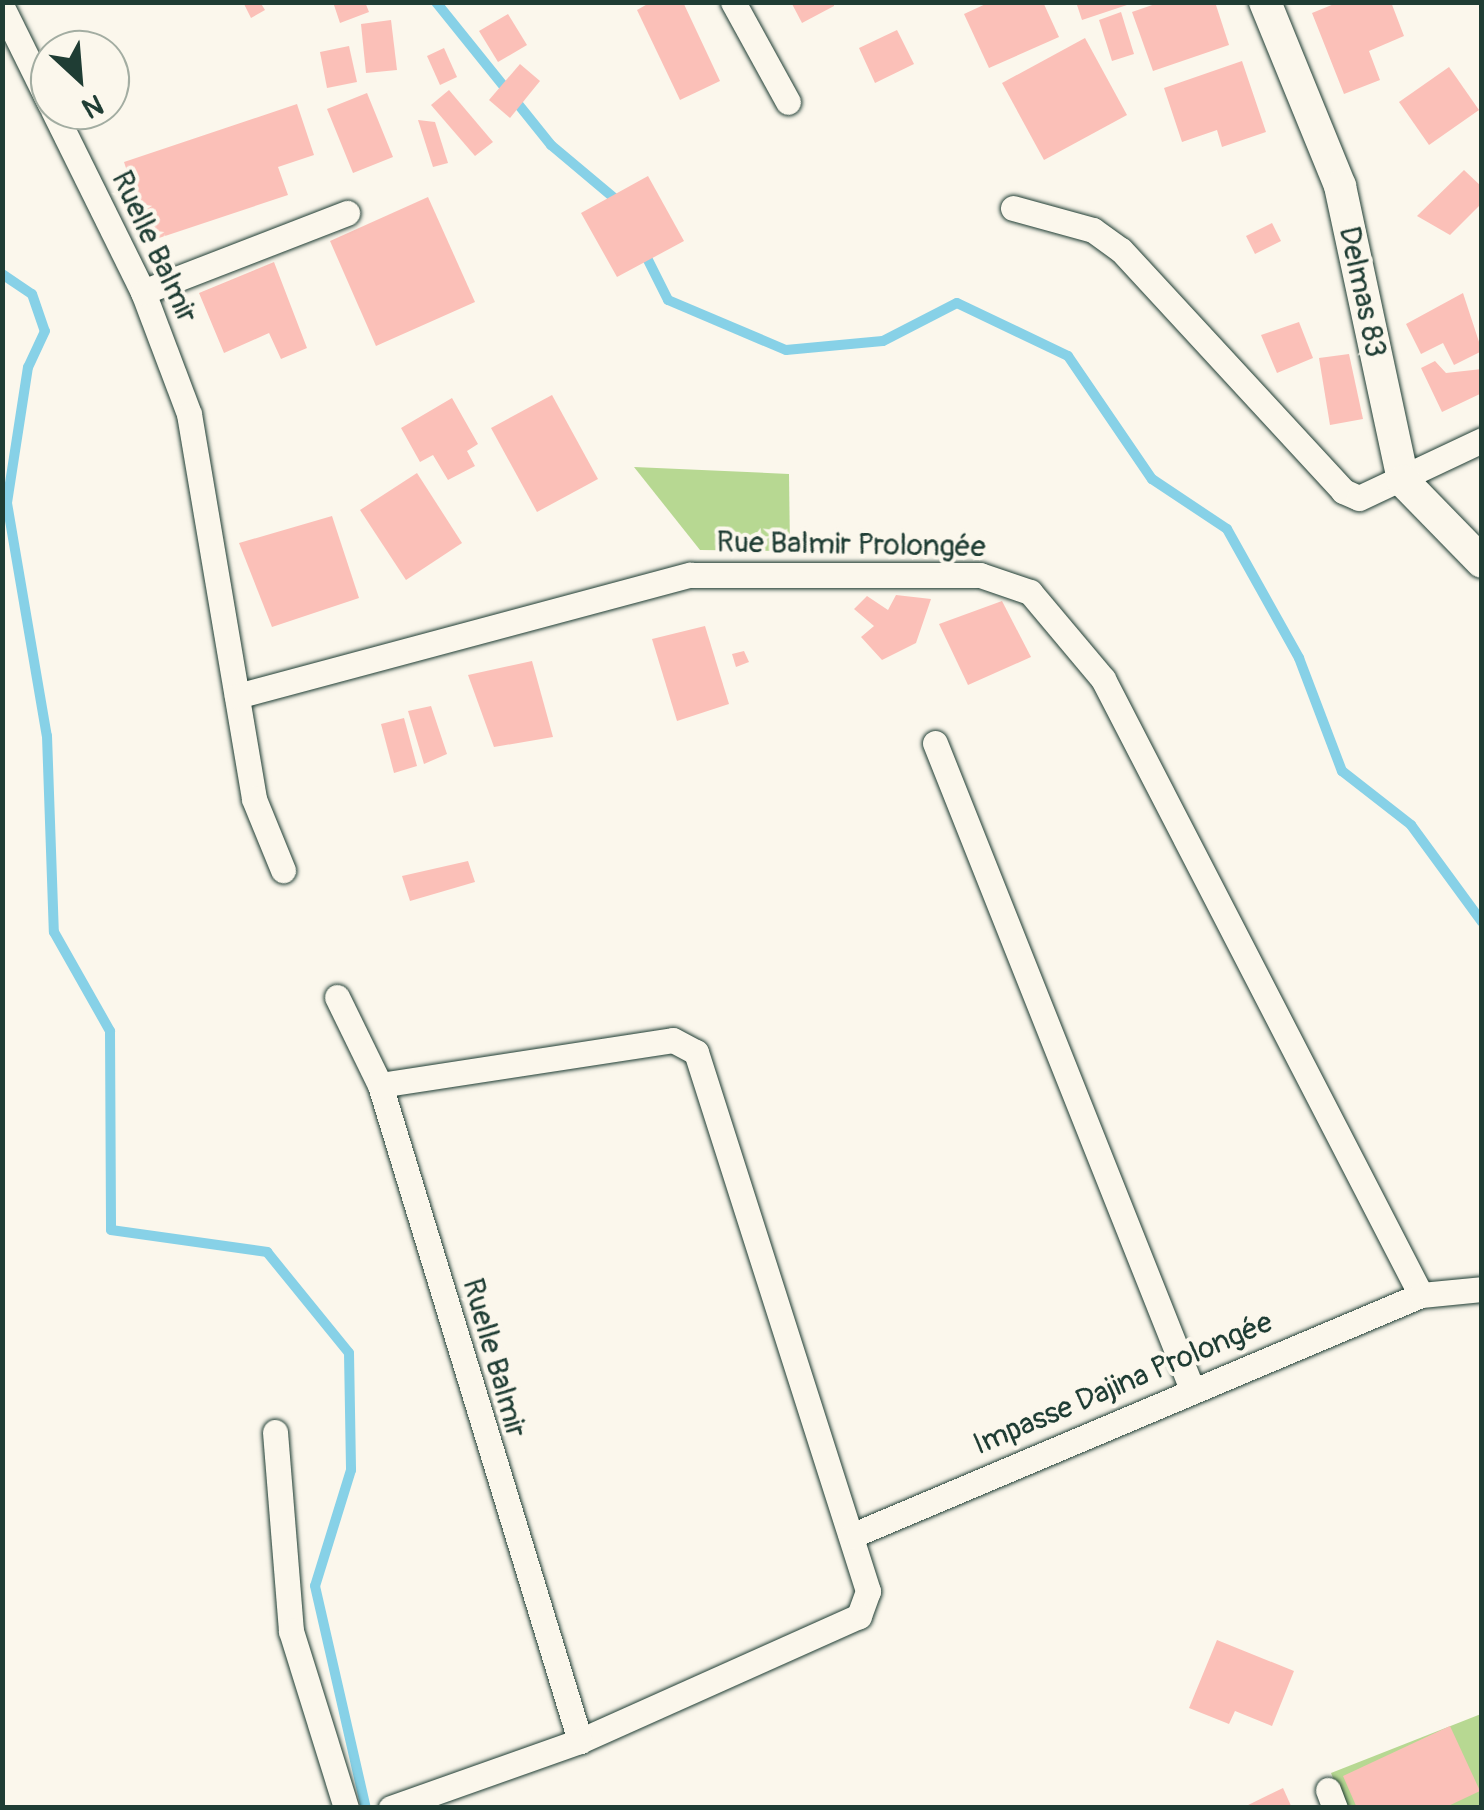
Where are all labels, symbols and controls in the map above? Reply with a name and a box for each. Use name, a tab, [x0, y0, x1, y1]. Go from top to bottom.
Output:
north arrow	[30, 30, 130, 130]
text: N	[76, 86, 109, 125]
street label: Ruelle Balmir	[103, 165, 205, 329]
street label: Delmas 83	[1331, 223, 1393, 361]
street label: Rue Balmir Prolongée	[716, 525, 986, 565]
street label: Ruelle Balmir	[454, 1274, 534, 1442]
street label: Impasse Dajina Prolongée	[968, 1305, 1278, 1463]

